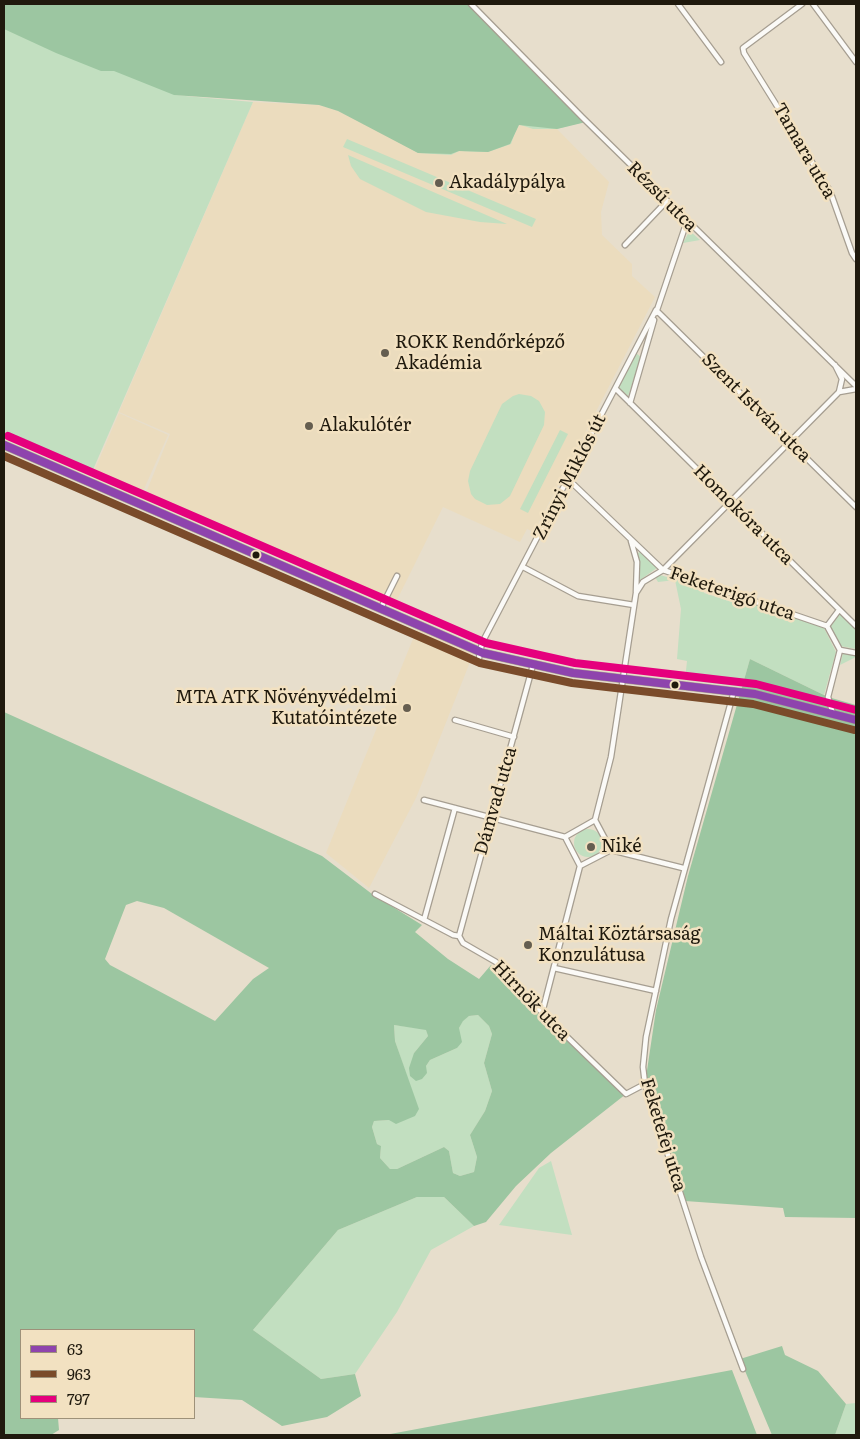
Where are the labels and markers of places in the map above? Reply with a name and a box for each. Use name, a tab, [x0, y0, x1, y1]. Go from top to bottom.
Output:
place label: Akadálypálya	[449, 172, 565, 194]
marker: Akadálypálya	[433, 177, 445, 189]
place label: ROKK Rendőrképző Akadémia	[395, 332, 565, 374]
marker: ROKK Rendőrképző Akadémia	[379, 347, 391, 359]
place label: Alakulótér	[319, 415, 411, 437]
marker: Alakulótér	[303, 420, 315, 432]
unlabelled marker	[251, 550, 261, 560]
unlabelled marker	[670, 680, 680, 690]
place label: MTA ATK Növényvédelmi Kutatóintézete	[175, 687, 397, 730]
marker: MTA ATK Növényvédelmi Kutatóintézete	[401, 702, 413, 714]
place label: Niké	[601, 836, 642, 858]
marker: Niké	[585, 841, 597, 853]
place label: Máltai Köztársaság Konzulátusa	[538, 924, 701, 966]
marker: Máltai Köztársaság Konzulátusa	[522, 939, 534, 951]

